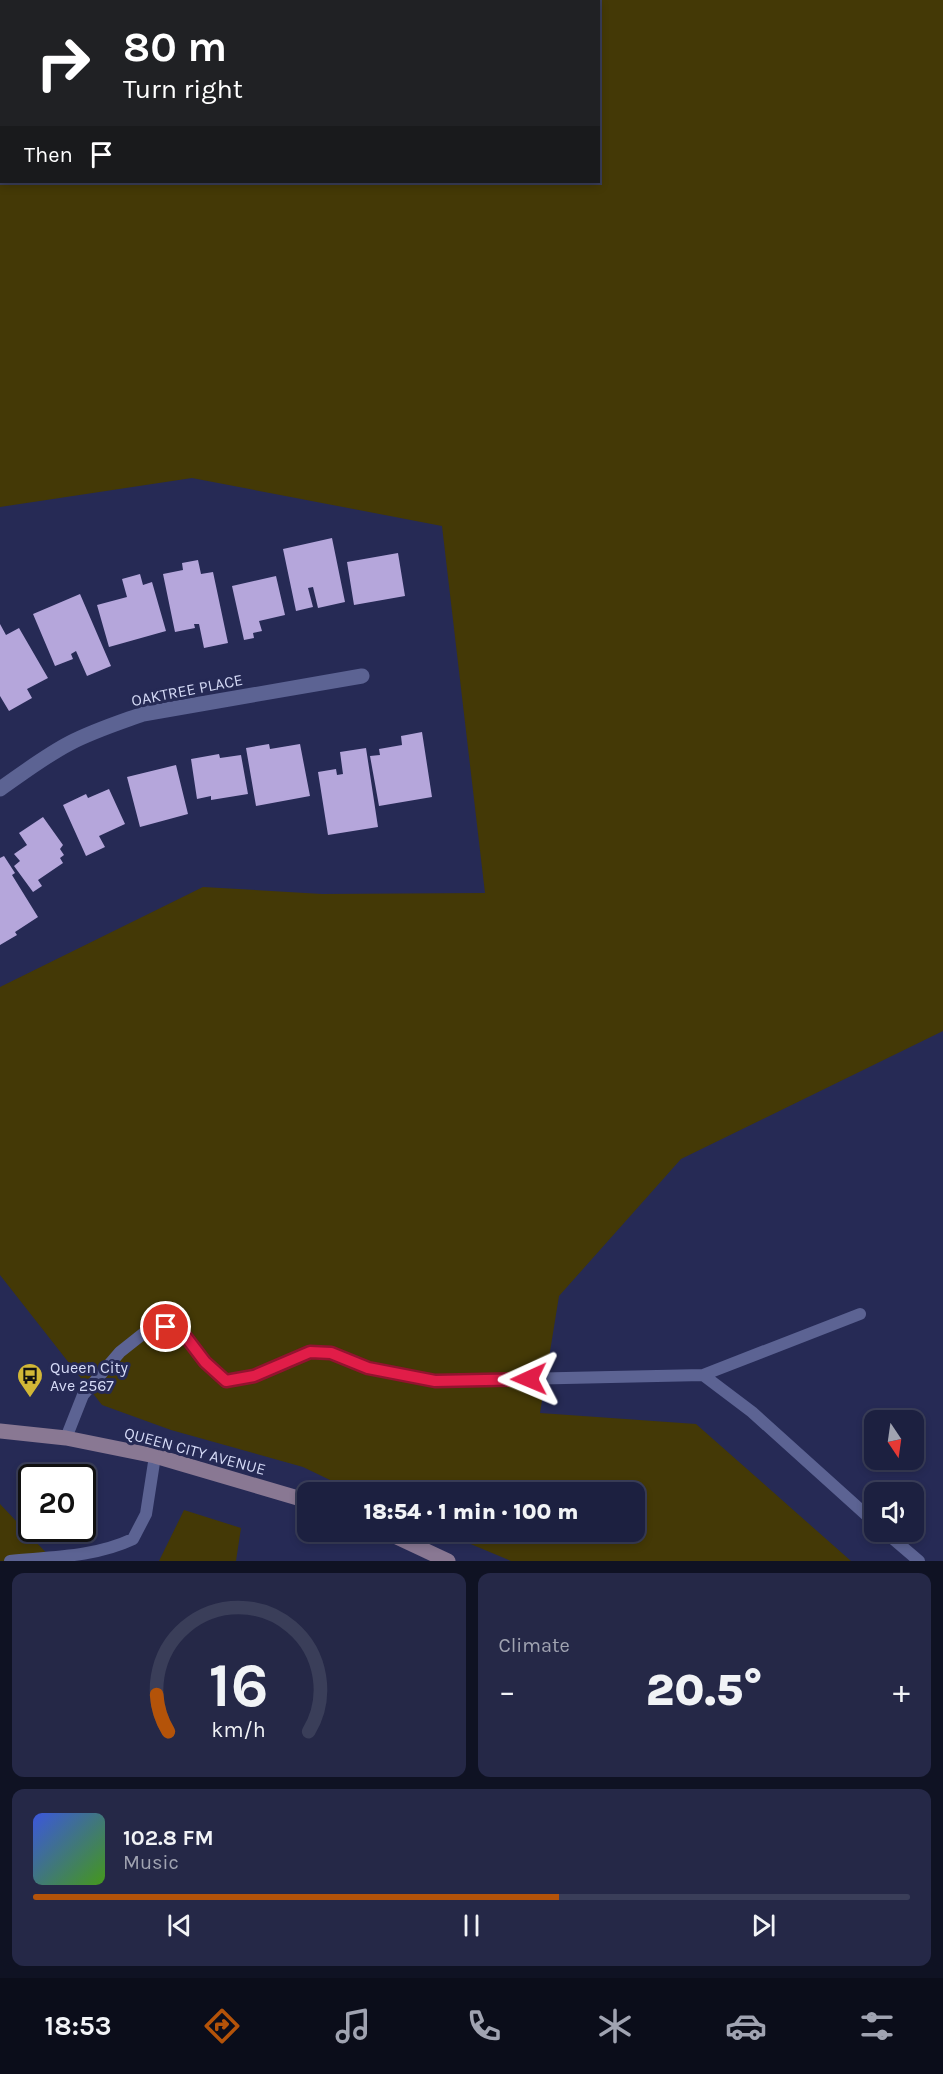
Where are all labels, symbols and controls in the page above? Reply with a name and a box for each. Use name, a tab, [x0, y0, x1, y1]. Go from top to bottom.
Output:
text: 80 m	[123, 22, 227, 72]
icon: right	[24, 24, 102, 102]
text: Turn right	[123, 73, 243, 105]
icon: arrive	[85, 138, 118, 171]
text: Then	[24, 142, 73, 168]
street label: OAKTREE PLACE	[130, 670, 244, 710]
pin	[140, 1301, 191, 1352]
icon: arrive	[149, 1310, 182, 1343]
position arrow	[497, 1347, 561, 1411]
place label: Queen City Ave 2567	[50, 1358, 129, 1395]
bus stop icon: Queen City Ave 2567	[15, 1361, 45, 1399]
north arrow	[864, 1410, 924, 1470]
map controls	[864, 1410, 924, 1542]
street label: QUEEN CITY AVENUE	[122, 1423, 268, 1479]
speed limit sign: 20	[18, 1464, 96, 1542]
button: sound	[864, 1482, 924, 1542]
text: 18:54 · 1 min · 100 m	[363, 1499, 579, 1525]
text: Climate	[499, 1634, 570, 1657]
text: 16	[209, 1649, 269, 1722]
text: 20.5°	[646, 1664, 763, 1716]
text: −	[499, 1672, 516, 1710]
text: +	[893, 1672, 910, 1710]
text: km/h	[212, 1717, 266, 1742]
text: 102.8 FM	[123, 1825, 214, 1851]
text: Music	[123, 1851, 179, 1874]
icon: previous	[163, 1909, 196, 1942]
icon: pause	[455, 1909, 488, 1942]
icon: next	[747, 1909, 780, 1942]
icon: directions	[201, 2005, 243, 2047]
icon: music	[332, 2005, 374, 2047]
icon: phone	[463, 2005, 505, 2047]
icon: climate	[594, 2005, 636, 2047]
icon: car	[725, 2005, 767, 2047]
icon: filters	[856, 2005, 898, 2047]
text: 18:53	[45, 2010, 111, 2042]

